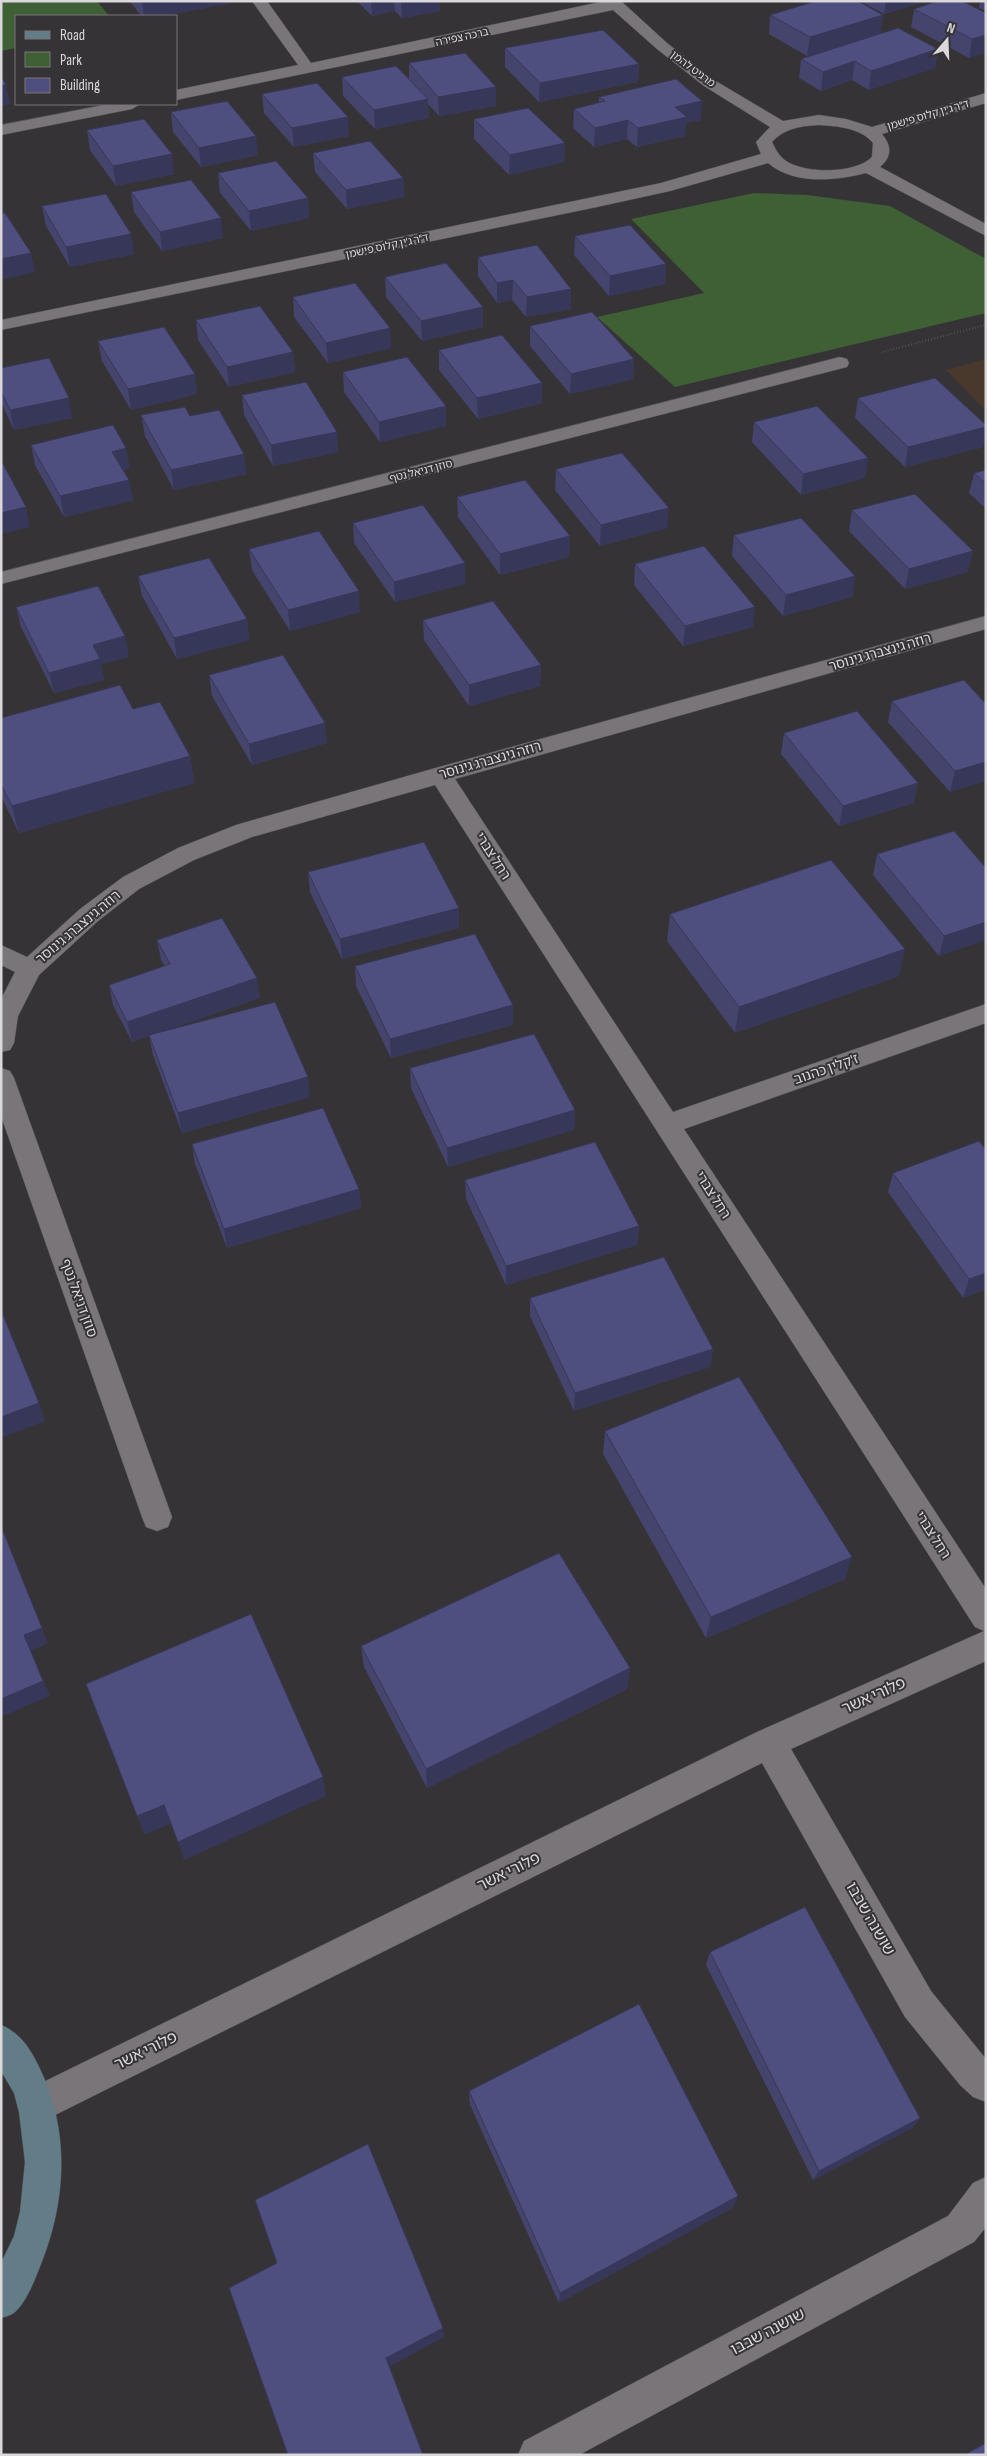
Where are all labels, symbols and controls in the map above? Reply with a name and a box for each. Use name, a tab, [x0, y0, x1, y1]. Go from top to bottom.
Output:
legend	[15, 15, 178, 105]
north arrow	[922, 15, 972, 65]
text: N	[945, 19, 957, 37]
street label: ברכה צפירה	[434, 25, 490, 49]
text: Road	[60, 26, 85, 45]
street label: מרגיט להמן	[668, 48, 718, 90]
text: Park	[60, 51, 82, 70]
text: Building	[60, 76, 100, 95]
street label: ד"ר ג'ין קלוס פישמן	[886, 97, 970, 133]
street label: ד"ר ג'ין קלוס פישמן	[344, 231, 430, 261]
street label: סוזן דניאל נטף	[388, 457, 454, 485]
street label: רוזה גינצברג גינוסר	[827, 629, 933, 675]
street label: רוזה גינצברג גינוסר	[437, 737, 543, 783]
street label: רחל צברי	[472, 829, 514, 883]
street label: רוזה גינצברג גינוסר	[32, 887, 124, 967]
street label: ז'קלין כהנוב	[791, 1050, 861, 1088]
street label: רחל צברי	[692, 1168, 734, 1222]
street label: סוזן דניאל נטף	[57, 1256, 101, 1340]
street label: רחל צברי	[912, 1508, 954, 1562]
street label: פלורי אשר	[839, 1674, 909, 1718]
street label: פלורי אשר	[474, 1849, 544, 1895]
street label: שושנה שבבו	[841, 1879, 899, 1959]
street label: פלורי אשר	[111, 2028, 181, 2074]
street label: שושנה שבבו	[728, 2305, 808, 2359]

